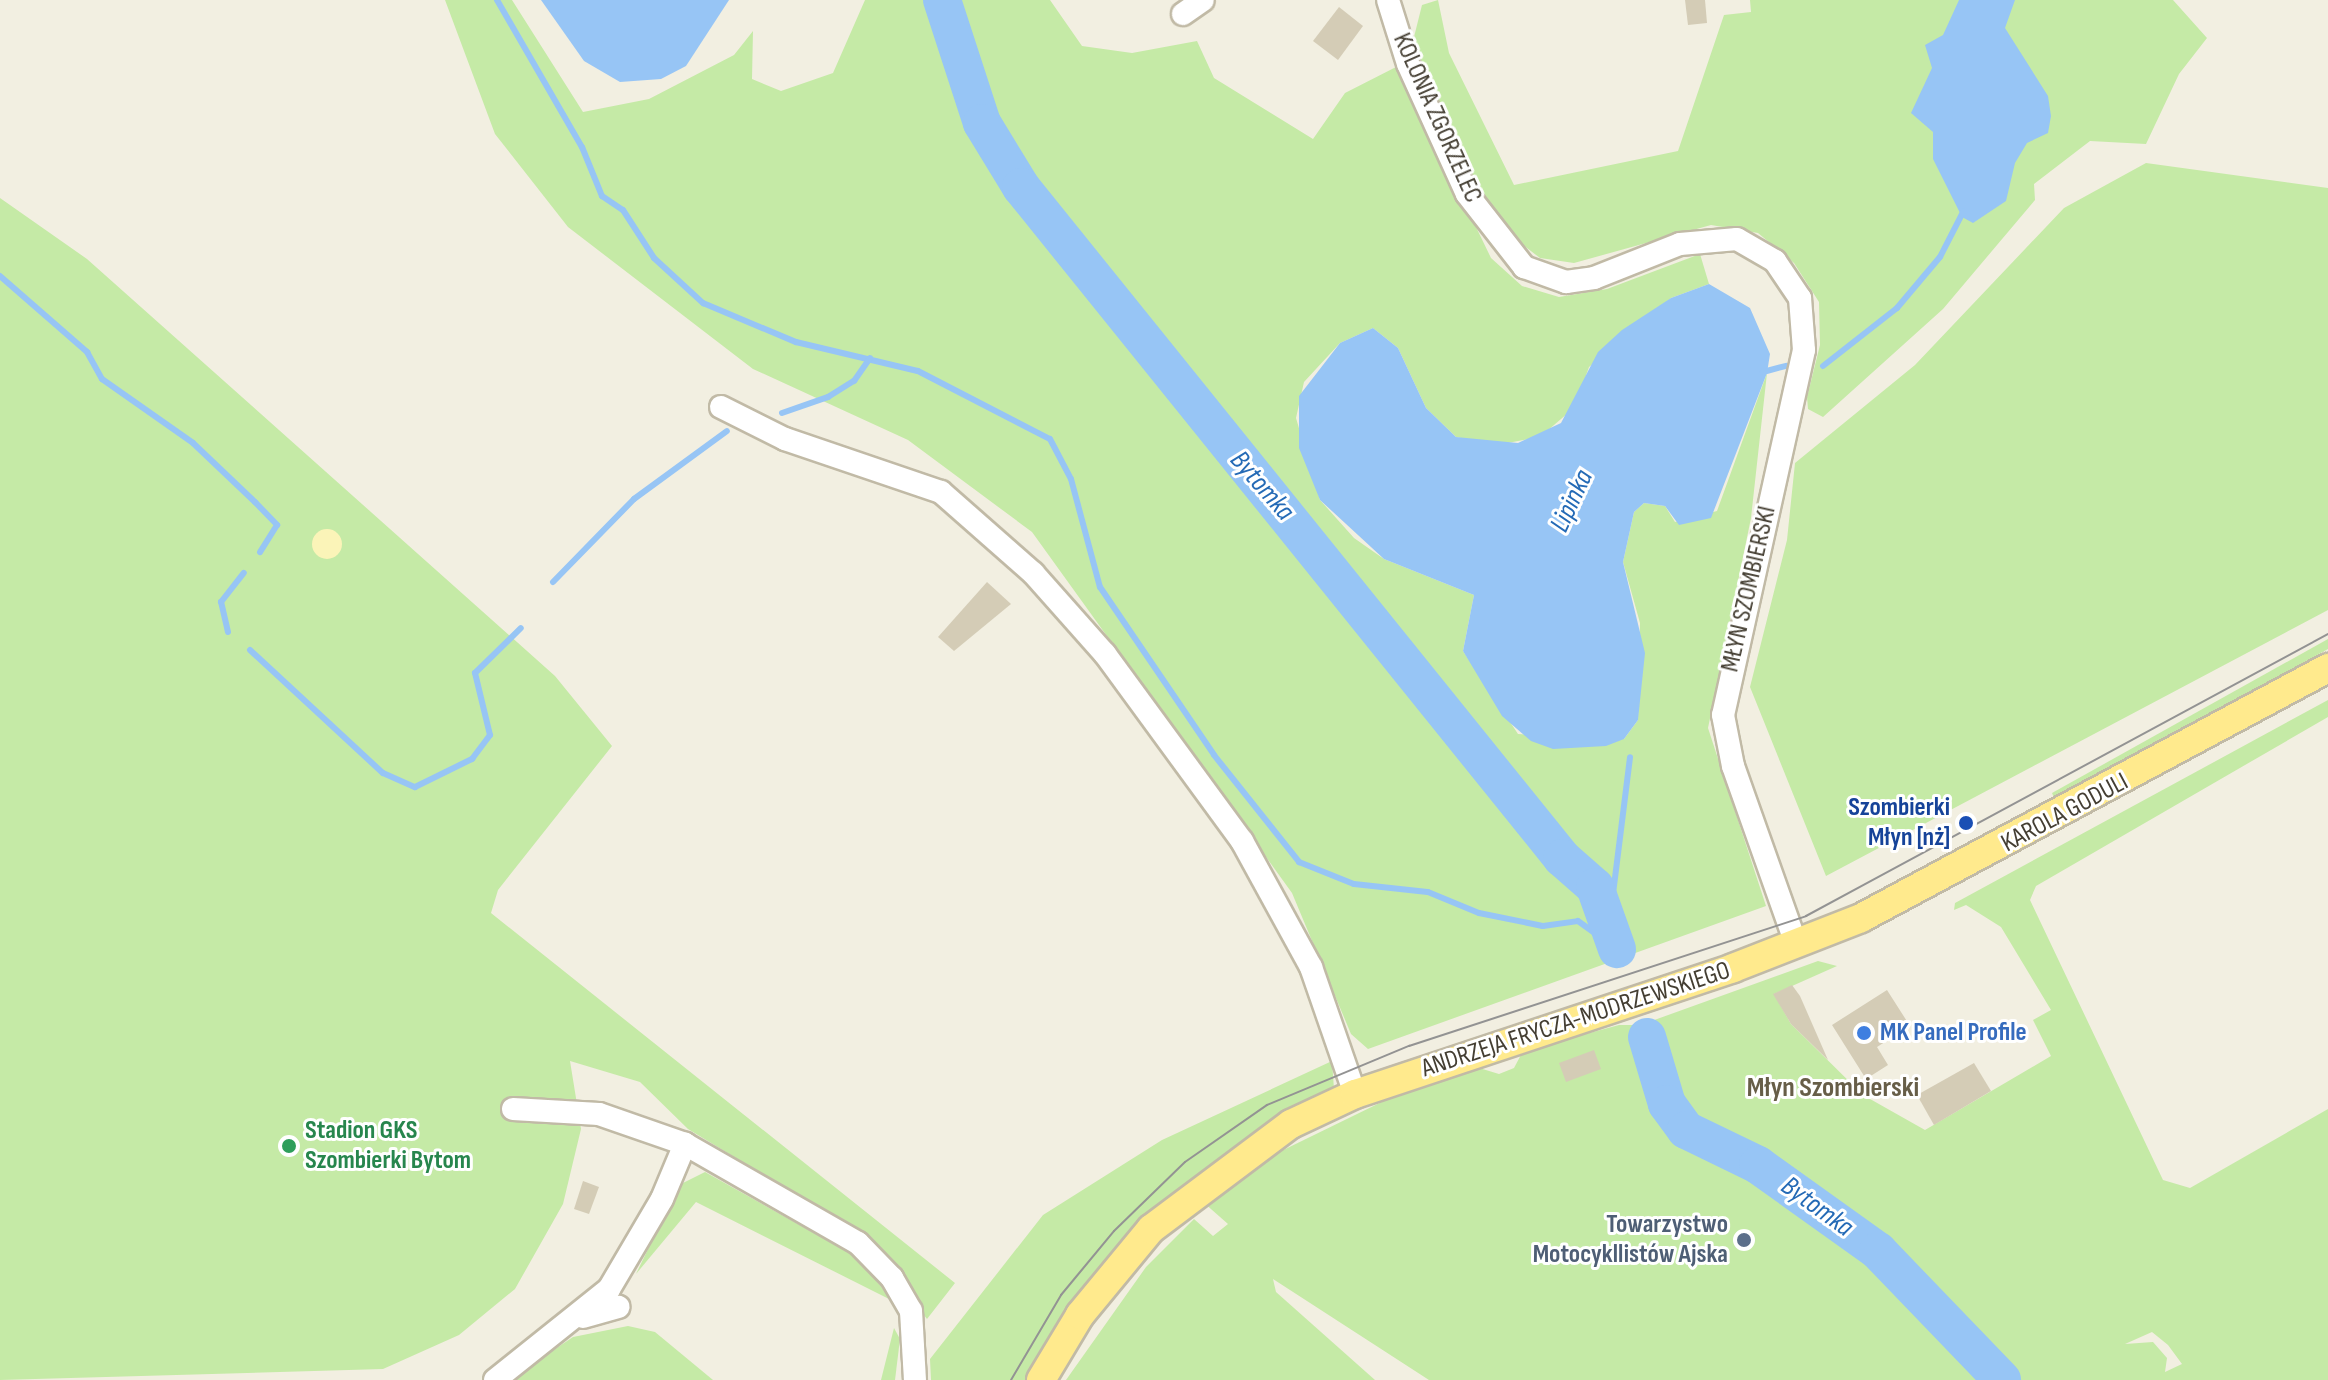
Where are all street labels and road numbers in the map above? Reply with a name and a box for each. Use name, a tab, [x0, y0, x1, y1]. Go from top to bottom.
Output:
street label: KOLONIA ZGORZELEC	[1386, 28, 1488, 208]
street label: MŁYN SZOMBIERSKI	[1715, 503, 1783, 675]
street label: KAROLA GODULI	[1996, 767, 2134, 859]
street label: ANDRZEJA FRYCZA-MODRZEWSKIEGO	[1418, 955, 1734, 1085]

